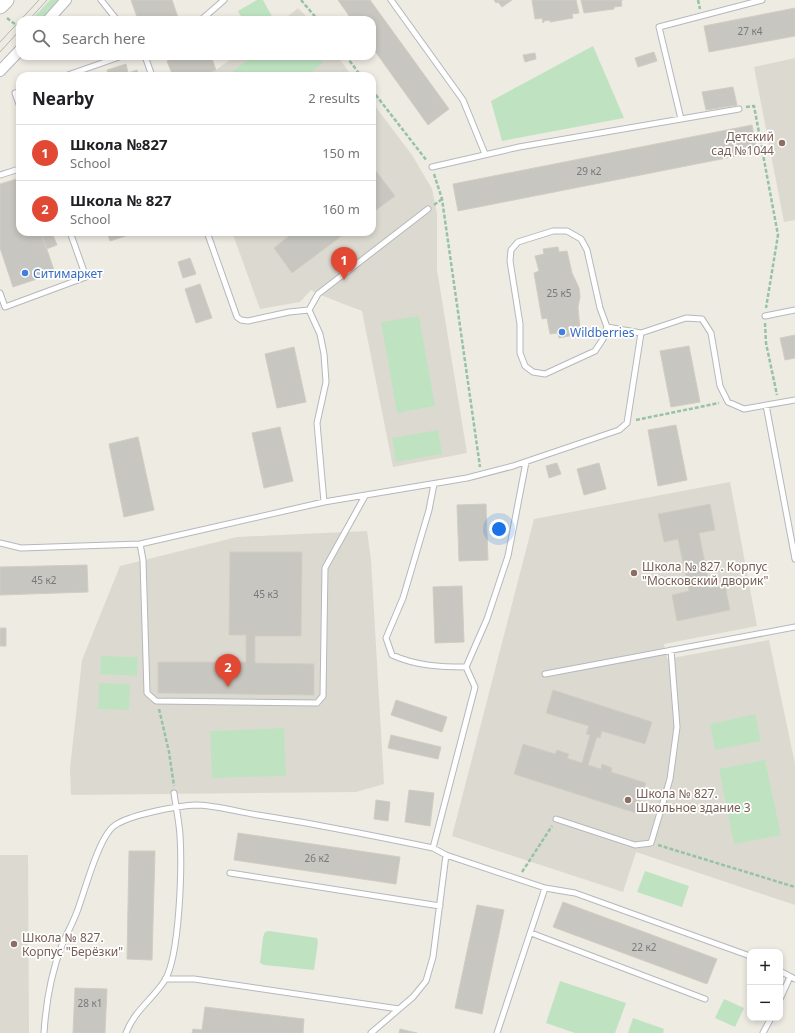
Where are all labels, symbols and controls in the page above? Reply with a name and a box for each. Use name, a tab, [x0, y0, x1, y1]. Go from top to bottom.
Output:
search box	[16, 16, 376, 60]
house number: 27 к4	[737, 24, 763, 38]
icon: search	[30, 27, 52, 49]
text: Search here	[62, 28, 145, 48]
text: Nearby	[32, 87, 94, 110]
text: 2 results	[308, 89, 360, 107]
place label: Детский сад №1044	[711, 128, 774, 159]
text: Школа №827	[70, 134, 168, 154]
marker: Детский сад №1044	[777, 138, 787, 148]
text: 1	[41, 144, 49, 162]
text: 150 m	[322, 144, 360, 162]
text: School	[70, 154, 111, 172]
house number: 29 к2	[576, 164, 602, 178]
text: Школа № 827	[70, 190, 172, 210]
text: 2	[41, 200, 49, 218]
text: 160 m	[322, 200, 360, 218]
text: School	[70, 210, 111, 228]
pin: 1	[331, 247, 357, 280]
place label: Ситимаркет	[33, 265, 103, 282]
marker: Ситимаркет	[20, 268, 30, 278]
house number: 25 к5	[546, 286, 572, 300]
place label: Wildberries	[570, 324, 635, 341]
marker: Wildberries	[557, 327, 567, 337]
your location	[489, 519, 509, 539]
place label: Школа № 827. Корпус "Московский дворик"	[642, 558, 768, 589]
marker: Школа № 827. Корпус "Московский дворик"	[629, 568, 639, 578]
house number: 45 к2	[31, 573, 57, 587]
house number: 45 к3	[253, 587, 279, 601]
pin: 2	[215, 654, 241, 687]
place label: Школа № 827. Школьное здание 3	[636, 785, 751, 816]
marker: Школа № 827. Школьное здание 3	[623, 795, 633, 805]
house number: 26 к2	[304, 851, 330, 865]
place label: Школа № 827. Корпус "Берёзки"	[22, 929, 123, 960]
marker: Школа № 827. Корпус "Берёзки"	[9, 939, 19, 949]
house number: 22 к2	[631, 940, 657, 954]
map controls	[747, 949, 783, 1021]
button: +	[747, 949, 783, 985]
button: −	[747, 985, 783, 1021]
house number: 28 к1	[77, 996, 103, 1010]

